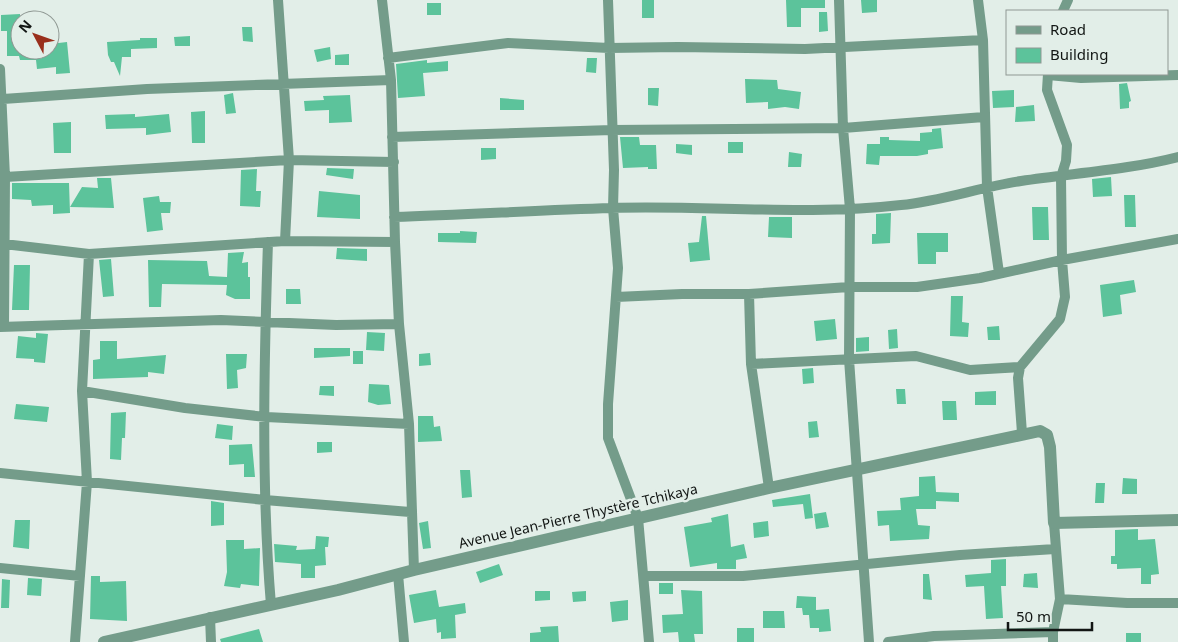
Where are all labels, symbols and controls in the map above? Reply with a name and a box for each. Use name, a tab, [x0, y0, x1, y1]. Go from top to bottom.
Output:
north arrow	[10, 10, 60, 60]
legend	[1006, 10, 1168, 75]
text: N	[14, 16, 36, 37]
text: Road	[1050, 19, 1086, 39]
text: Building	[1050, 44, 1108, 64]
street label: Avenue Jean-Pierre Thystère Tchikaya	[457, 479, 699, 552]
scale bar	[1008, 600, 1092, 632]
text: 50 m	[1016, 606, 1051, 626]

